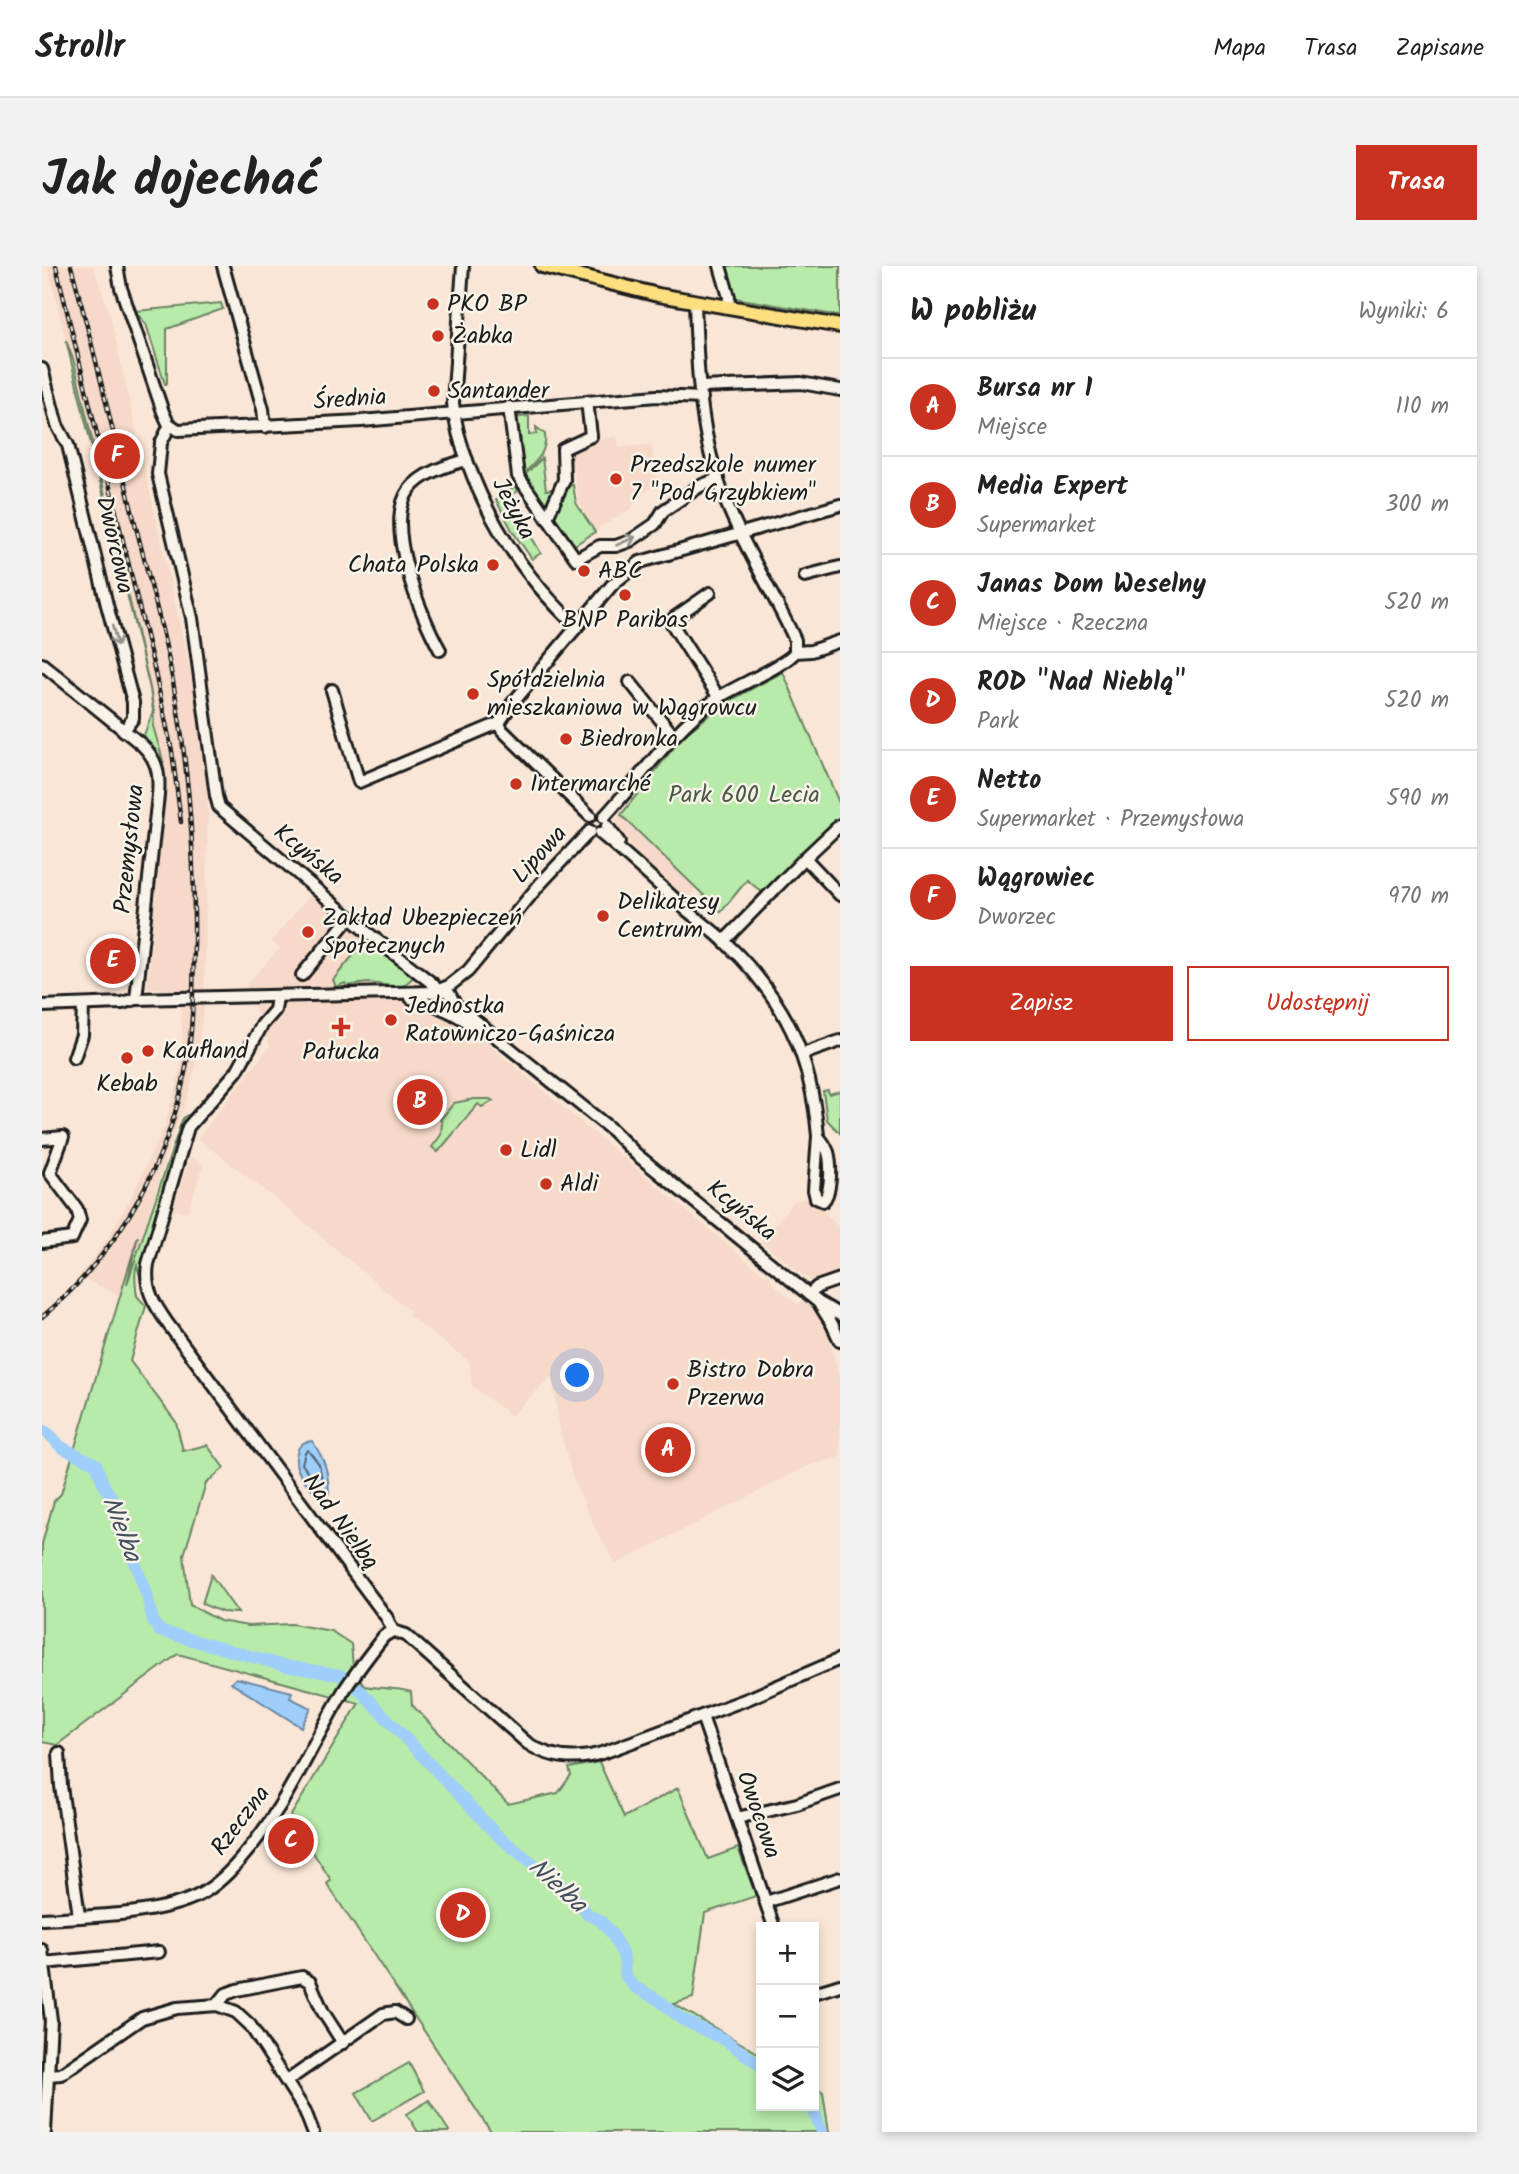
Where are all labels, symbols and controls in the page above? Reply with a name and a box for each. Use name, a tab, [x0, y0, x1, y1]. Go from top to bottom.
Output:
text: Strollr	[35, 22, 125, 75]
text: Mapa	[1213, 29, 1266, 68]
text: Trasa	[1304, 29, 1358, 68]
text: Zapisane	[1396, 29, 1484, 68]
text: Jak dojechać	[42, 143, 320, 221]
button: Trasa	[1356, 145, 1477, 220]
place label: PKO BP	[447, 285, 528, 324]
text: W pobliżu	[910, 288, 1036, 336]
text: Wyniki: 6	[1359, 294, 1449, 330]
marker: PKO BP	[425, 296, 441, 312]
place label: Żabka	[452, 317, 513, 356]
marker: Żabka	[430, 328, 446, 344]
text: Bursa nr 1	[977, 368, 1092, 410]
place label: Santander	[448, 372, 551, 411]
street label: Średnia	[312, 378, 388, 422]
marker: Santander	[426, 383, 442, 399]
text: A	[926, 389, 940, 425]
text: 110 m	[1396, 389, 1449, 425]
text: Miejsce	[977, 410, 1047, 446]
pin: F	[94, 430, 140, 482]
place label: Przedszkole numer 7 "Pod Grzybkiem"	[630, 446, 818, 513]
text: Media Expert	[977, 466, 1128, 508]
street label: Jeżyka	[480, 471, 546, 547]
marker: Przedszkole numer 7 "Pod Grzybkiem"	[608, 471, 624, 487]
text: B	[926, 487, 940, 523]
text: 300 m	[1385, 487, 1449, 523]
street label: Dworcowa	[84, 492, 144, 598]
text: Supermarket	[977, 508, 1096, 544]
one-way arrow	[615, 534, 636, 547]
place label: Chata Polska	[348, 546, 479, 585]
place label: ABC	[598, 552, 642, 591]
marker: Chata Polska	[485, 557, 501, 573]
marker: ABC	[576, 563, 592, 579]
text: Janas Dom Weselny	[977, 564, 1206, 606]
text: C	[926, 585, 940, 621]
text: 520 m	[1384, 585, 1449, 621]
marker: BNP Paribas	[617, 587, 633, 603]
place label: BNP Paribas	[562, 601, 688, 640]
text: Miejsce · Rzeczna	[977, 606, 1148, 642]
one-way arrow	[109, 624, 122, 646]
place label: Spółdzielnia mieszkaniowa w Wągrowcu	[487, 661, 757, 728]
text: ROD "Nad Nieblą"	[977, 662, 1186, 704]
text: D	[925, 683, 941, 719]
text: 520 m	[1384, 683, 1449, 719]
marker: Spółdzielnia mieszkaniowa w Wągrowcu	[465, 686, 481, 702]
text: Park	[977, 704, 1019, 740]
place label: Biedronka	[580, 720, 678, 759]
marker: Biedronka	[558, 731, 574, 747]
text: Netto	[977, 760, 1041, 802]
place label: Intermarché	[530, 765, 652, 804]
marker: Intermarché	[508, 776, 524, 792]
park label: Park 600 Lecia	[668, 776, 820, 815]
text: E	[927, 781, 939, 817]
text: 590 m	[1386, 781, 1449, 817]
street label: Przemysłowa	[104, 782, 156, 916]
text: Supermarket · Przemysłowa	[977, 802, 1244, 838]
street label: Kcyńska	[264, 814, 352, 896]
street label: Lipowa	[503, 816, 577, 894]
text: Wągrowiec	[977, 858, 1095, 900]
text: F	[927, 879, 939, 915]
text: 970 m	[1388, 879, 1449, 915]
place label: Delikatesy Centrum	[617, 883, 720, 950]
place label: Zakład Ubezpieczeń Społecznych	[322, 899, 522, 966]
text: Dworzec	[977, 900, 1056, 936]
marker: Delikatesy Centrum	[595, 908, 611, 924]
marker: Zakład Ubezpieczeń Społecznych	[300, 924, 316, 940]
pin: E	[90, 935, 136, 987]
button: Zapisz	[910, 966, 1173, 1041]
button: Udostępnij	[1187, 966, 1449, 1041]
place label: Jednostka Ratowniczo-Gaśnicza	[405, 987, 615, 1054]
marker: Jednostka Ratowniczo-Gaśnicza	[383, 1012, 399, 1028]
marker: Pałucka	[333, 1019, 349, 1035]
place label: Kaufland	[162, 1032, 249, 1071]
place label: Pałucka	[302, 1033, 380, 1072]
marker: Kaufland	[140, 1043, 156, 1059]
marker: Kebab	[119, 1050, 135, 1066]
place label: Kebab	[96, 1065, 158, 1104]
pin: B	[397, 1076, 443, 1128]
place label: Lidl	[520, 1131, 557, 1170]
marker: Lidl	[498, 1142, 514, 1158]
place label: Aldi	[560, 1165, 599, 1204]
street label: Kcyńska	[697, 1170, 785, 1252]
marker: Aldi	[538, 1176, 554, 1192]
place label: Bistro Dobra Przerwa	[687, 1351, 814, 1418]
your location	[560, 1358, 594, 1392]
marker: Bistro Dobra Przerwa	[665, 1376, 681, 1392]
pin: A	[645, 1424, 691, 1476]
street label: Nad Nielbą	[291, 1465, 389, 1579]
water label: Nielba	[89, 1490, 153, 1570]
street label: Owocowa	[725, 1766, 791, 1864]
street label: Rzeczna	[201, 1777, 281, 1865]
pin: C	[268, 1815, 314, 1867]
water label: Nielba	[518, 1848, 598, 1925]
pin: D	[440, 1889, 486, 1941]
map controls	[756, 1922, 819, 2111]
button: +	[756, 1922, 819, 1985]
button: −	[756, 1985, 819, 2048]
button: layers	[756, 2048, 819, 2111]

